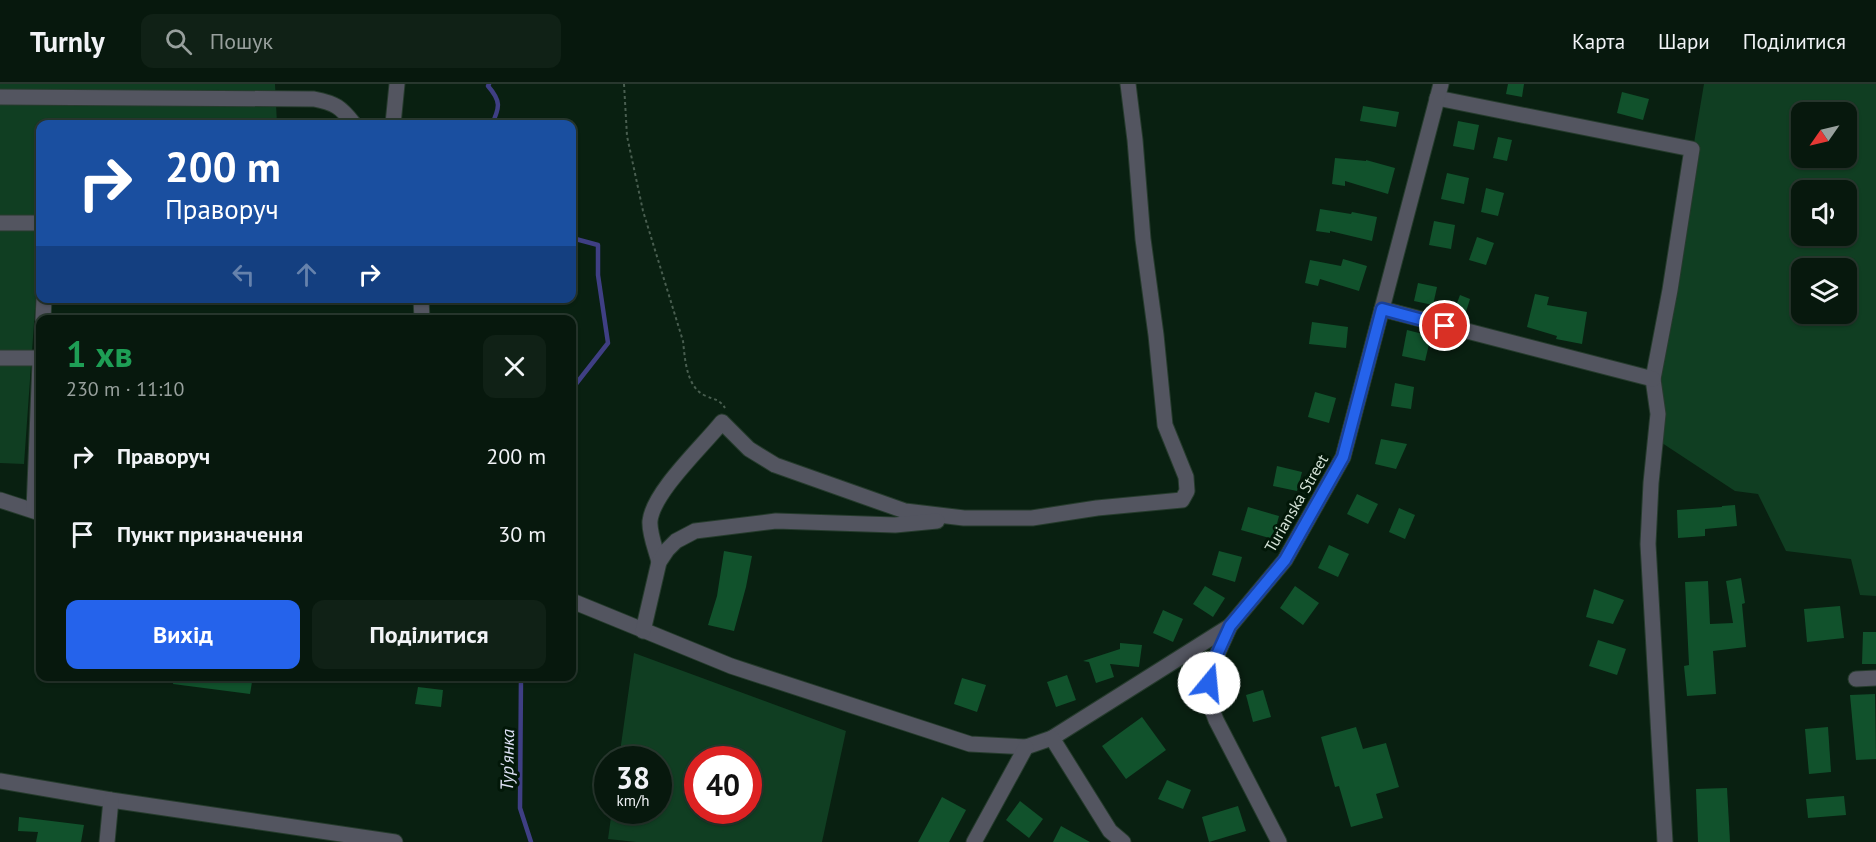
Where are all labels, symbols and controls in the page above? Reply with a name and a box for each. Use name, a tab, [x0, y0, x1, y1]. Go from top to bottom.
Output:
search box	[141, 14, 561, 68]
text: Turnly	[30, 23, 105, 60]
icon: search	[162, 25, 195, 58]
text: Пошук	[210, 27, 273, 55]
text: Карта	[1572, 28, 1625, 55]
text: Шари	[1658, 28, 1710, 55]
text: Поділитися	[1743, 28, 1846, 55]
north arrow	[1791, 102, 1857, 168]
map controls	[1791, 102, 1857, 324]
text: 200 m	[165, 139, 281, 194]
icon: right	[66, 144, 144, 222]
button: sound	[1791, 180, 1857, 246]
text: Праворуч	[165, 192, 279, 226]
icon: left	[227, 258, 260, 291]
icon: ahead	[290, 258, 323, 291]
icon: right	[353, 258, 386, 291]
button: layers	[1791, 258, 1857, 324]
pin	[1419, 300, 1470, 351]
icon: arrive	[1428, 309, 1461, 342]
text: 1 хв	[66, 330, 133, 377]
button: close	[483, 335, 546, 398]
text: 230 m · 11:10	[66, 376, 184, 402]
icon: right	[66, 440, 99, 473]
text: Праворуч	[117, 442, 210, 470]
text: 200 m	[486, 442, 546, 470]
street label: Turianska Street	[1260, 450, 1332, 556]
icon: arrive	[66, 518, 99, 551]
text: Пункт призначення	[117, 520, 303, 548]
text: 30 m	[498, 520, 546, 548]
button: Вихід	[66, 600, 300, 669]
button: Поділитися	[312, 600, 546, 669]
position arrow	[1177, 651, 1241, 715]
water label: Тур'янка	[495, 729, 519, 791]
speed limit sign: 40	[684, 746, 762, 824]
text: 38	[616, 758, 650, 797]
text: km/h	[617, 791, 649, 810]

